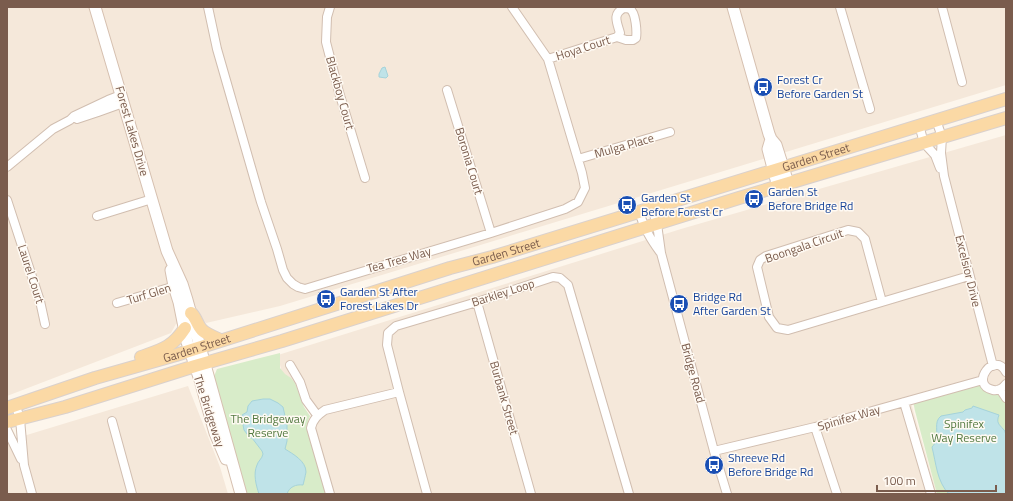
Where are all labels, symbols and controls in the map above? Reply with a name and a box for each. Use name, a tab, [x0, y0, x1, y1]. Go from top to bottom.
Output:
street label: Hoya Court	[553, 30, 613, 65]
street label: Blackboy Court	[321, 54, 360, 133]
place label: Forest Cr Before Garden St	[777, 70, 864, 103]
bus stop icon: Forest Cr Before Garden St	[752, 76, 774, 98]
street label: Forest Lakes Drive	[111, 84, 154, 178]
street label: Boronia Court	[450, 125, 489, 198]
street label: Mulga Place	[592, 128, 656, 163]
street label: Garden Street	[780, 137, 853, 176]
place label: Garden St Before Bridge Rd	[768, 182, 853, 215]
place label: Garden St Before Forest Cr	[641, 188, 723, 221]
bus stop icon: Garden St Before Bridge Rd	[743, 188, 765, 210]
bus stop icon: Garden St Before Forest Cr	[616, 194, 638, 216]
street label: Boongala Circuit	[762, 223, 846, 268]
street label: Garden Street	[470, 233, 543, 271]
street label: Excelsior Drive	[950, 233, 987, 309]
street label: Tea Tree Way	[364, 241, 433, 278]
street label: Laurel Court	[13, 242, 50, 307]
street label: Barkley Loop	[469, 273, 537, 312]
street label: Turf Glen	[125, 278, 173, 309]
place label: Garden St After Forest Lakes Dr	[340, 282, 418, 315]
place label: Bridge Rd After Garden St	[693, 287, 771, 320]
bus stop icon: Garden St After Forest Lakes Dr	[315, 288, 337, 310]
bus stop icon: Bridge Rd After Garden St	[668, 293, 690, 315]
street label: Garden Street	[161, 328, 234, 367]
street label: Bridge Road	[676, 341, 711, 405]
street label: Burbank Street	[485, 359, 524, 438]
street label: The Bridgeway	[189, 372, 230, 450]
street label: Spinifex Way	[815, 399, 883, 436]
park label: The Bridgeway Reserve	[231, 409, 306, 442]
park label: Spinifex Way Reserve	[931, 414, 997, 447]
place label: Shreeve Rd Before Bridge Rd	[728, 448, 813, 481]
bus stop icon: Shreeve Rd Before Bridge Rd	[703, 454, 725, 476]
scale bar	[877, 467, 996, 493]
text: 100 m	[883, 471, 916, 490]

